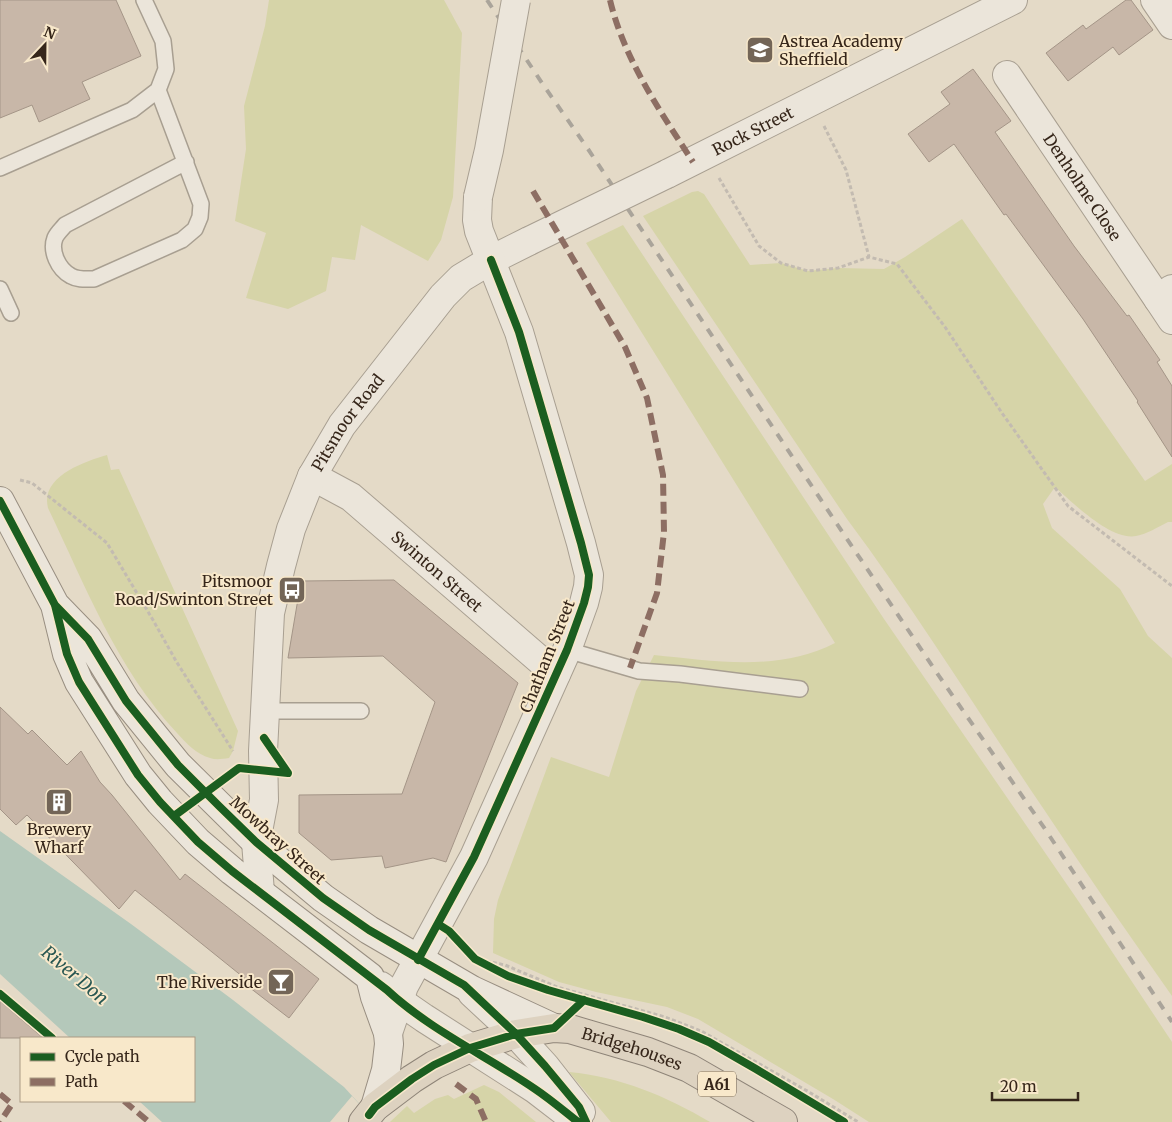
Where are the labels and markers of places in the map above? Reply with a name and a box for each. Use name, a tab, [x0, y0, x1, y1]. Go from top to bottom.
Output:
place label: Astrea Academy Sheffield	[778, 31, 903, 69]
school or university icon: Astrea Academy Sheffield	[745, 35, 775, 65]
place label: Pitsmoor Road/Swinton Street	[115, 571, 274, 609]
bus stop icon: Pitsmoor Road/Swinton Street	[277, 575, 307, 605]
building icon: Brewery Wharf	[44, 787, 74, 817]
place label: Brewery Wharf	[27, 819, 92, 857]
bar icon: The Riverside	[266, 967, 296, 997]
place label: The Riverside	[157, 972, 262, 992]

